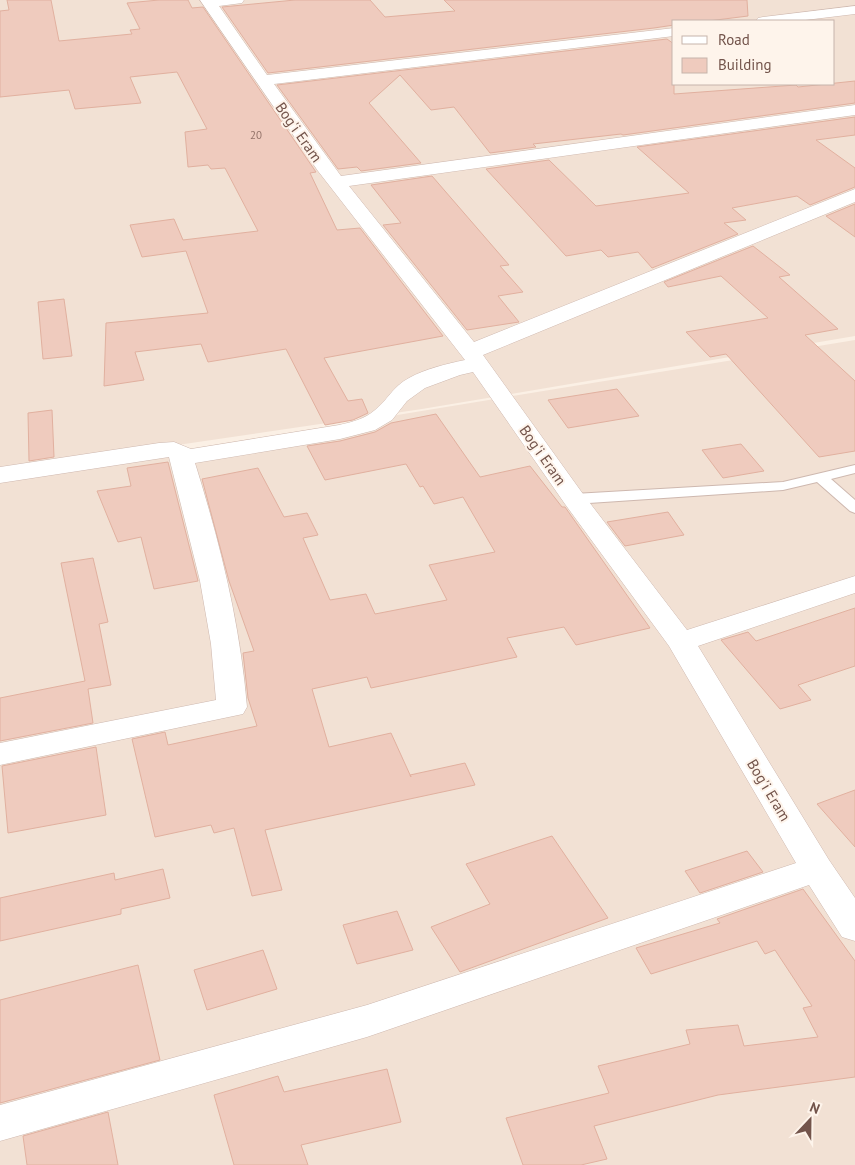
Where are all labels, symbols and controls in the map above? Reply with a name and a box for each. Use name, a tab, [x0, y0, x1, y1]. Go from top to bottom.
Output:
legend	[672, 20, 835, 85]
text: Road	[718, 30, 750, 49]
text: Building	[718, 55, 772, 74]
street label: Bog'i Eram	[271, 98, 327, 166]
house number: 20	[250, 128, 262, 142]
street label: Bog'i Eram	[515, 421, 571, 489]
street label: Bog'i Eram	[743, 756, 795, 824]
north arrow	[785, 1095, 835, 1145]
text: N	[807, 1098, 823, 1118]

